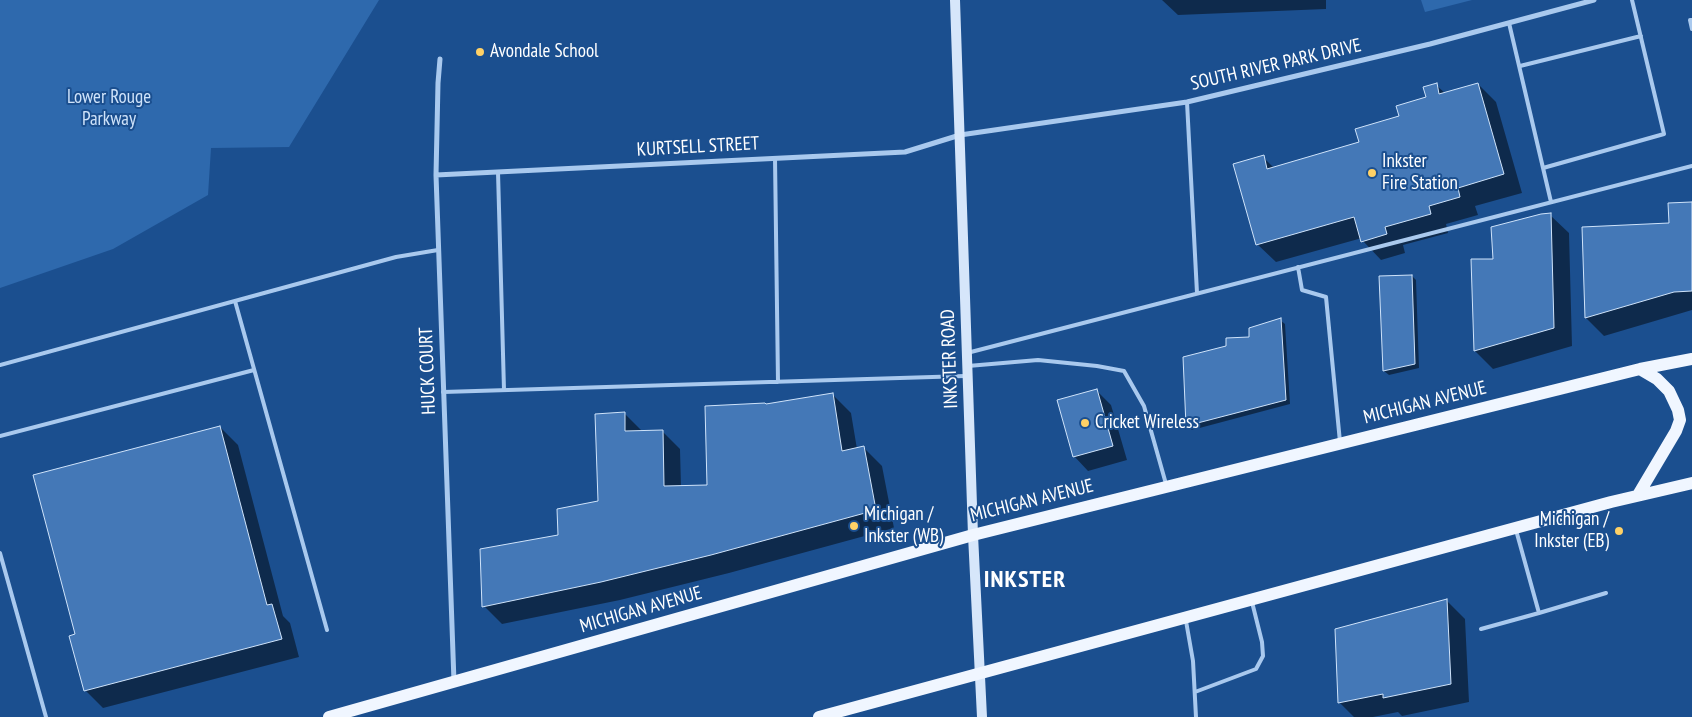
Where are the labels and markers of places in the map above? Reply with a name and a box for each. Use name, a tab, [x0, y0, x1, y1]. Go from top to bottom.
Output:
place label: Avondale School	[490, 41, 599, 63]
marker: Avondale School	[474, 46, 486, 58]
place label: Inkster Fire Station	[1382, 151, 1458, 195]
marker: Inkster Fire Station	[1366, 167, 1378, 179]
place label: Cricket Wireless	[1095, 412, 1199, 434]
marker: Cricket Wireless	[1079, 417, 1091, 429]
place label: Michigan / Inkster (WB)	[864, 504, 943, 548]
place label: Michigan / Inkster (EB)	[1534, 509, 1609, 553]
marker: Michigan / Inkster (WB)	[848, 520, 860, 532]
marker: Michigan / Inkster (EB)	[1613, 525, 1625, 537]

